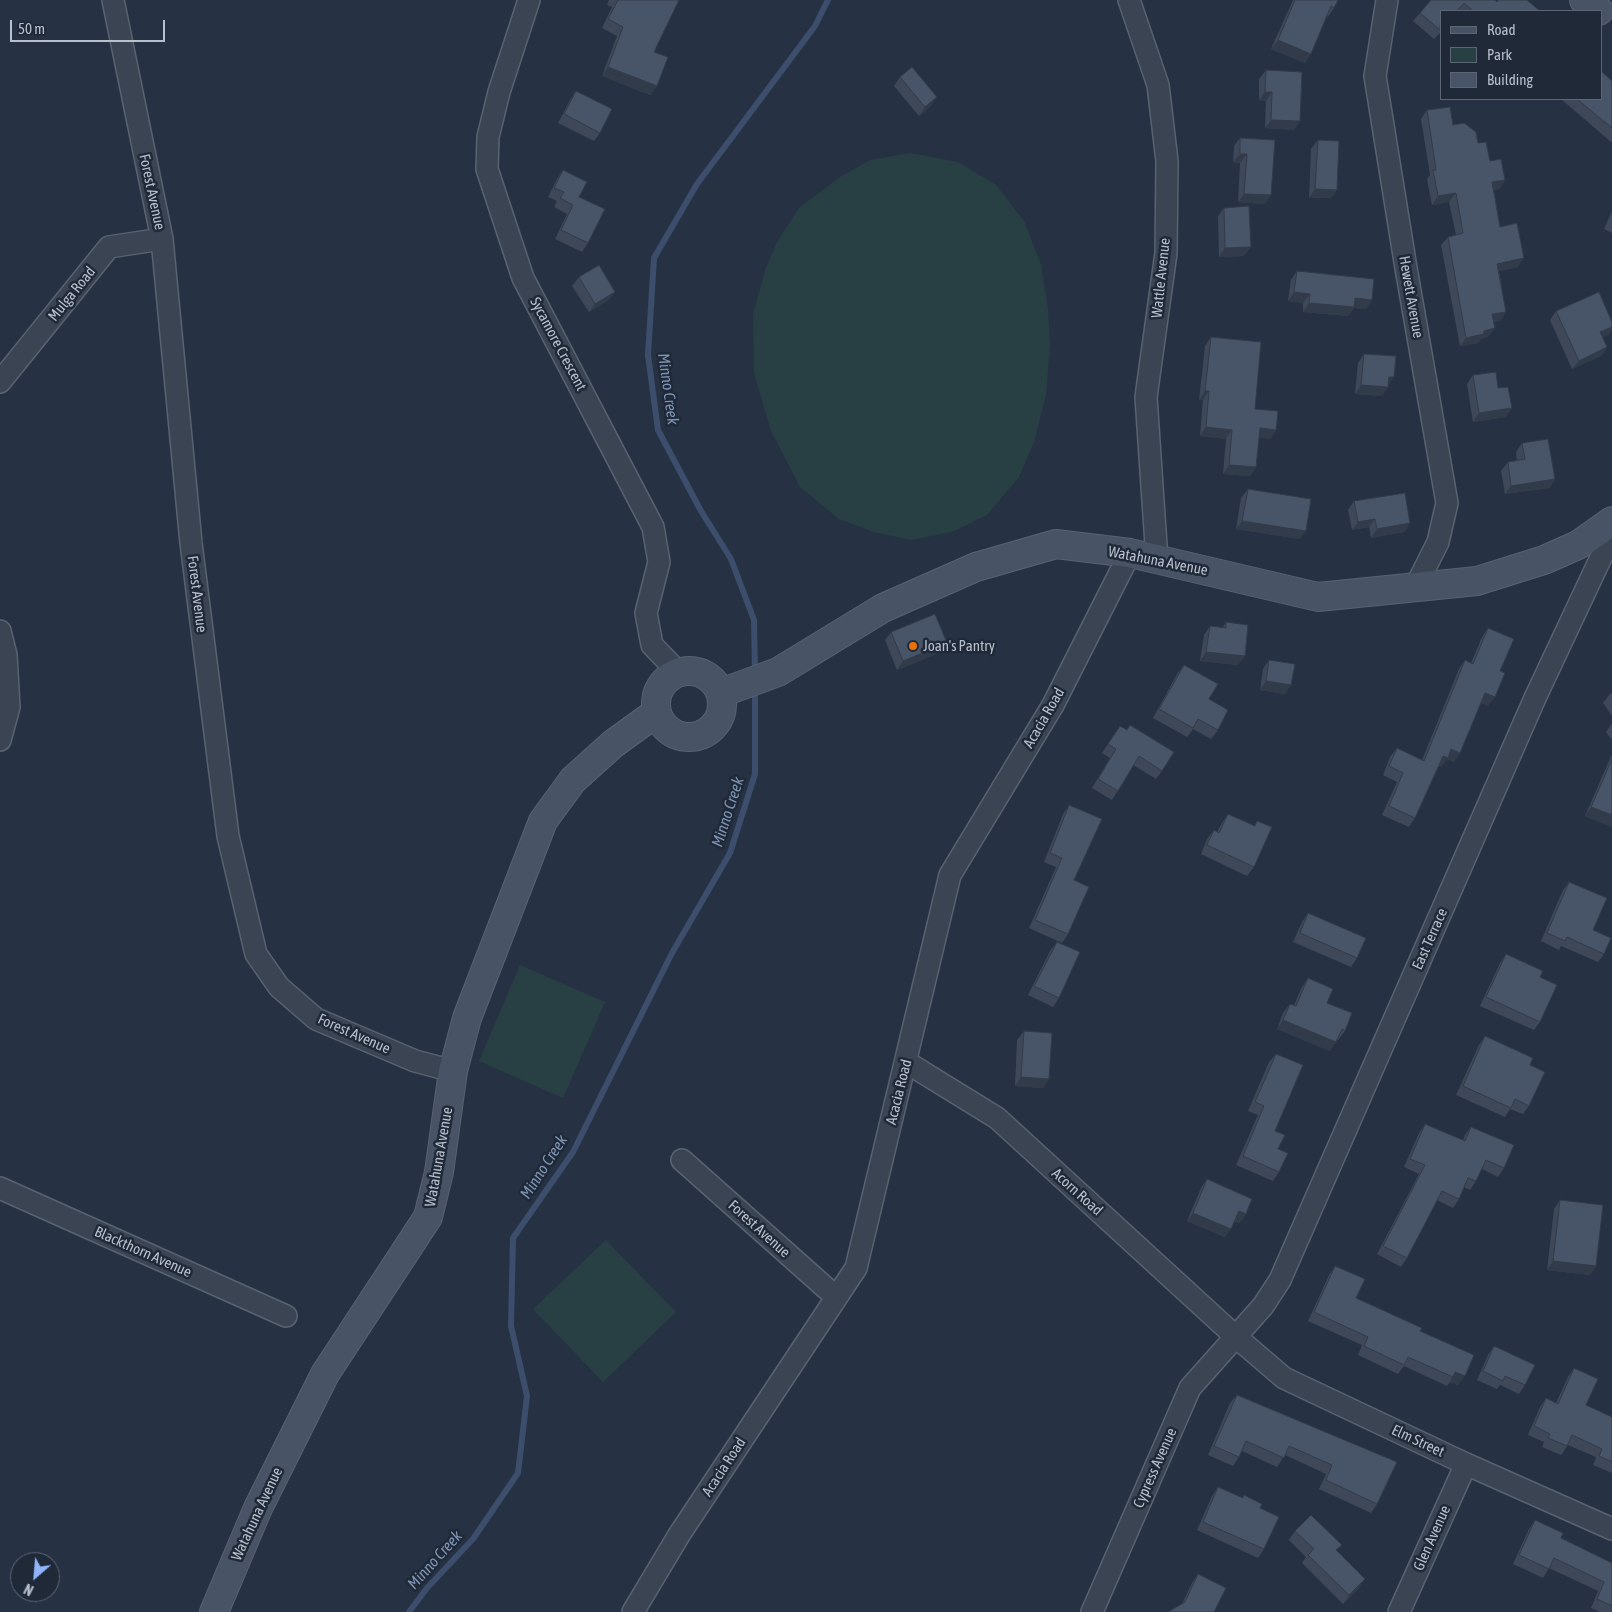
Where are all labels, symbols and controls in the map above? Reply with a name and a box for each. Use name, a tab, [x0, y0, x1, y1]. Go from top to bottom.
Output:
scale bar	[12, 10, 168, 42]
legend	[1440, 10, 1602, 100]
text: 50 m	[18, 20, 45, 37]
text: Road	[1487, 21, 1516, 38]
text: Park	[1487, 46, 1512, 63]
text: Building	[1487, 71, 1533, 88]
street label: Forest Avenue	[135, 152, 169, 232]
street label: Wattle Avenue	[1148, 237, 1174, 319]
street label: Hewett Avenue	[1395, 254, 1427, 340]
street label: Mulga Road	[45, 263, 99, 325]
street label: Sycamore Crescent	[526, 294, 590, 394]
water label: Minno Creek	[653, 352, 683, 426]
street label: Watahuna Avenue	[1107, 543, 1209, 579]
street label: Forest Avenue	[183, 555, 211, 633]
place label: Joan's Pantry	[923, 637, 995, 655]
marker: Joan's Pantry	[907, 640, 919, 652]
street label: Acacia Road	[1020, 685, 1068, 751]
water label: Minno Creek	[708, 775, 748, 849]
street label: East Terrace	[1408, 905, 1452, 973]
street label: Forest Avenue	[315, 1010, 393, 1058]
street label: Acacia Road	[882, 1058, 916, 1126]
street label: Watahuna Avenue	[421, 1106, 457, 1208]
water label: Minno Creek	[516, 1131, 572, 1203]
street label: Acorn Road	[1048, 1164, 1106, 1220]
street label: Forest Avenue	[724, 1196, 794, 1262]
street label: Blackthorn Avenue	[92, 1223, 194, 1281]
street label: Elm Street	[1389, 1421, 1447, 1461]
street label: Cypress Avenue	[1129, 1425, 1181, 1511]
street label: Acacia Road	[698, 1434, 750, 1500]
street label: Watahuna Avenue	[227, 1464, 287, 1564]
street label: Glen Avenue	[1410, 1503, 1454, 1573]
water label: Minno Creek	[404, 1527, 466, 1593]
north arrow	[10, 1552, 60, 1602]
text: N	[21, 1580, 36, 1598]

